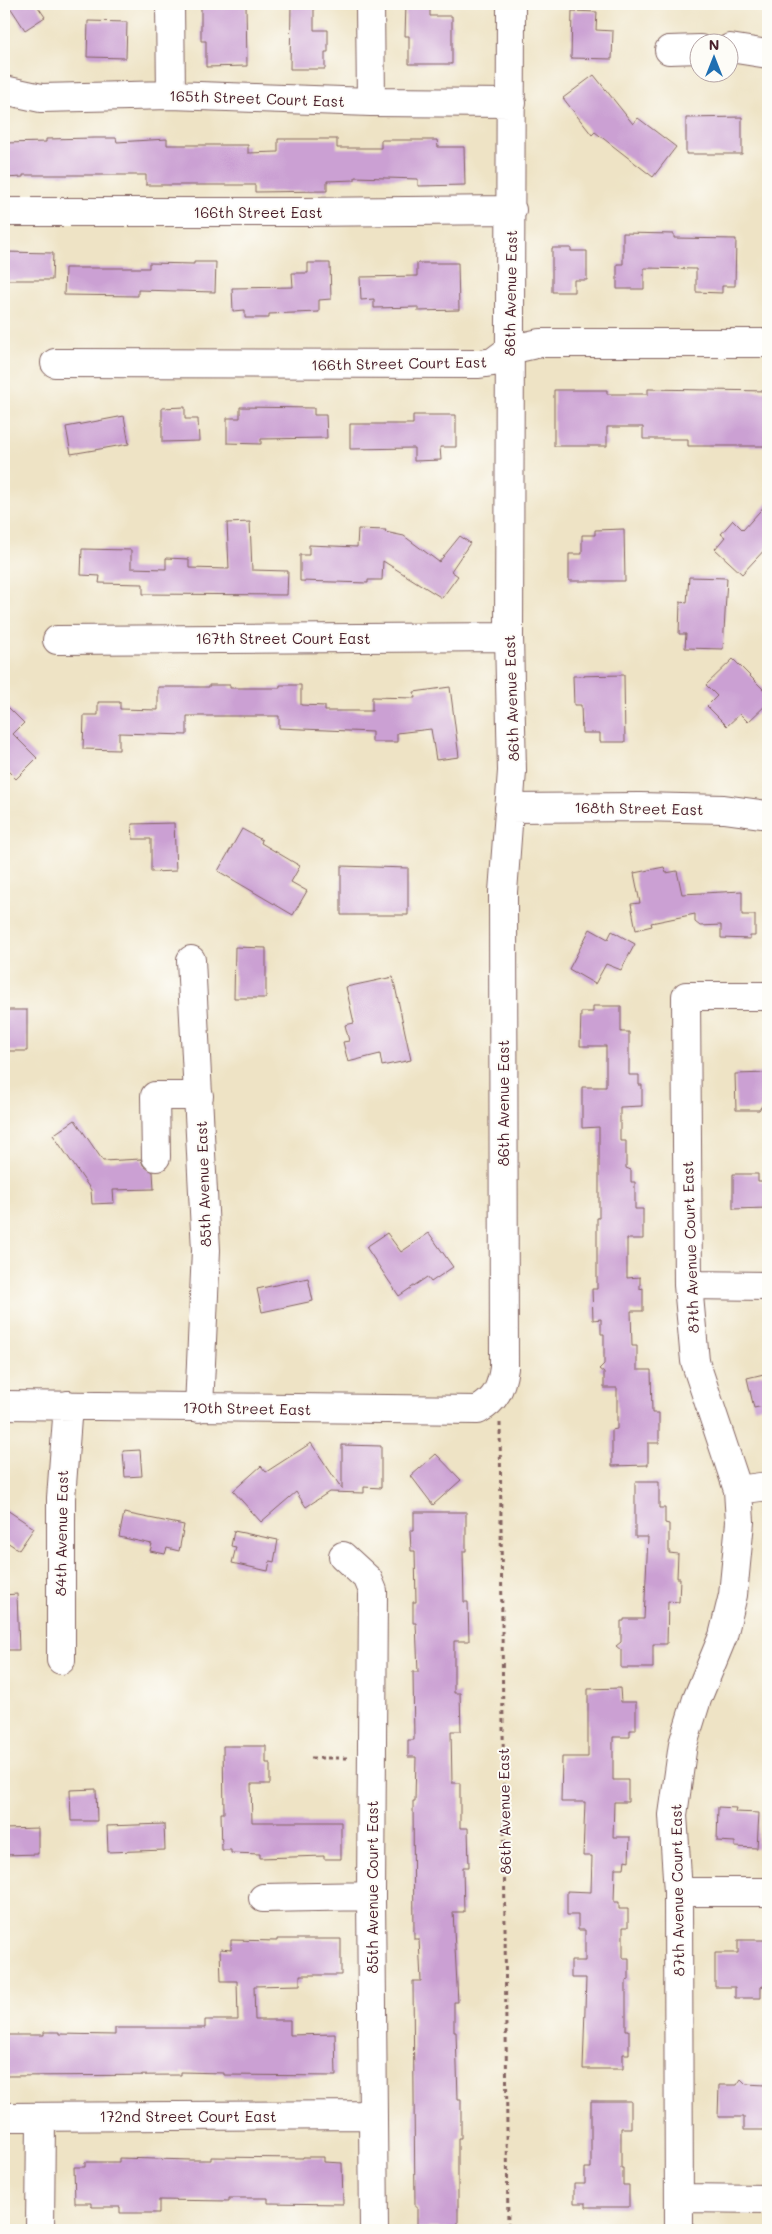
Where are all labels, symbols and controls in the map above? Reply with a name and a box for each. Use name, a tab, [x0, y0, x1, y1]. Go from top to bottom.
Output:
north arrow	[690, 32, 740, 82]
text: N	[709, 35, 719, 54]
street label: 165th Street Court East	[169, 85, 345, 111]
street label: 166th Street East	[193, 202, 323, 222]
street label: 86th Avenue East	[499, 230, 521, 356]
street label: 166th Street Court East	[311, 351, 487, 375]
street label: 167th Street Court East	[195, 628, 371, 648]
street label: 86th Avenue East	[499, 634, 523, 762]
street label: 168th Street East	[574, 797, 704, 819]
street label: 86th Avenue East	[493, 1040, 513, 1166]
street label: 85th Avenue East	[191, 1121, 215, 1247]
street label: 87th Avenue Court East	[677, 1160, 703, 1334]
street label: 170th Street East	[183, 1397, 311, 1419]
street label: 84th Avenue East	[50, 1470, 72, 1596]
street label: 86th Avenue East	[493, 1748, 515, 1874]
street label: 85th Avenue Court East	[362, 1801, 382, 1973]
street label: 87th Avenue Court East	[665, 1804, 689, 1976]
street label: 172nd Street Court East	[99, 2106, 277, 2126]

